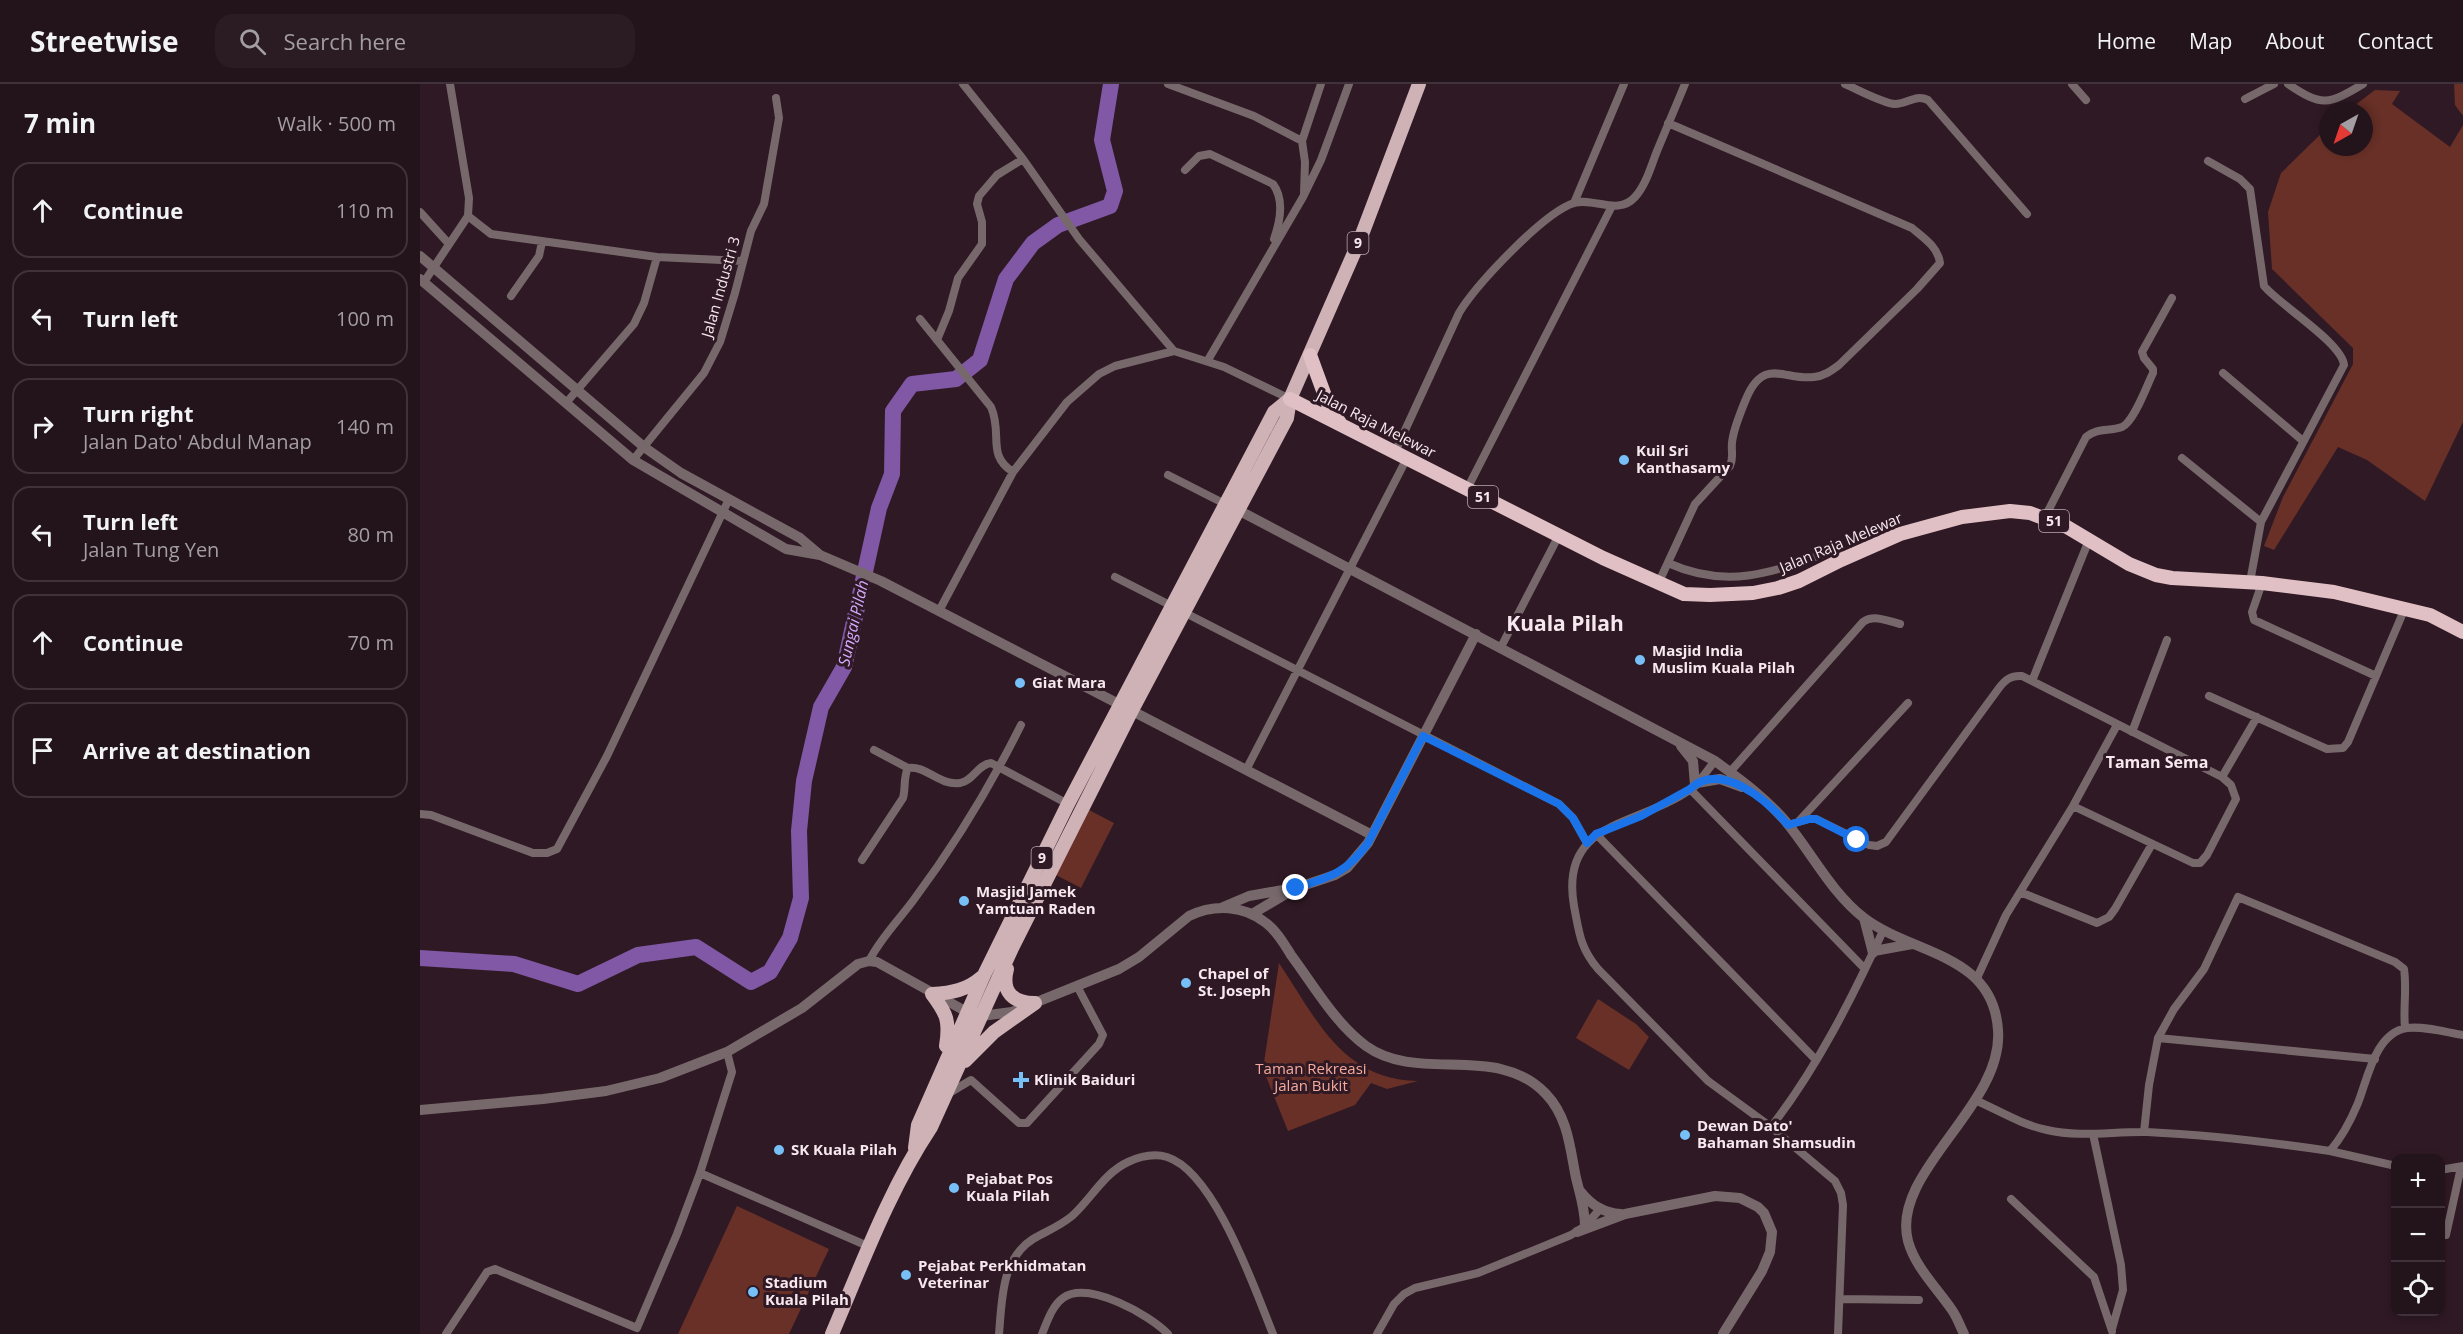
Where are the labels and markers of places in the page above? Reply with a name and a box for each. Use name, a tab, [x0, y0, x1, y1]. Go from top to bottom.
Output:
place label: Kuil Sri Kanthasamy	[1636, 440, 1731, 477]
marker: Kuil Sri Kanthasamy	[1617, 453, 1631, 467]
place label: Masjid India Muslim Kuala Pilah	[1652, 640, 1795, 677]
marker: Masjid India Muslim Kuala Pilah	[1633, 653, 1647, 667]
place label: Giat Mara	[1032, 672, 1106, 692]
marker: Giat Mara	[1013, 676, 1027, 690]
place label: Masjid Jamek Yamtuan Raden	[976, 881, 1096, 918]
marker: Masjid Jamek Yamtuan Raden	[957, 894, 971, 908]
place label: Chapel of St. Joseph	[1198, 963, 1271, 1000]
marker: Chapel of St. Joseph	[1179, 976, 1193, 990]
place label: Klinik Baiduri	[1034, 1069, 1135, 1089]
marker: Klinik Baiduri	[1012, 1071, 1030, 1089]
place label: Dewan Dato' Bahaman Shamsudin	[1697, 1115, 1856, 1152]
marker: Dewan Dato' Bahaman Shamsudin	[1678, 1128, 1692, 1142]
place label: SK Kuala Pilah	[791, 1139, 897, 1159]
marker: SK Kuala Pilah	[772, 1143, 786, 1157]
place label: Pejabat Pos Kuala Pilah	[966, 1168, 1053, 1205]
marker: Pejabat Pos Kuala Pilah	[947, 1181, 961, 1195]
place label: Pejabat Perkhidmatan Veterinar	[918, 1255, 1086, 1292]
marker: Pejabat Perkhidmatan Veterinar	[899, 1268, 913, 1282]
place label: Stadium Kuala Pilah	[765, 1272, 849, 1309]
marker: Stadium Kuala Pilah	[746, 1285, 760, 1299]

